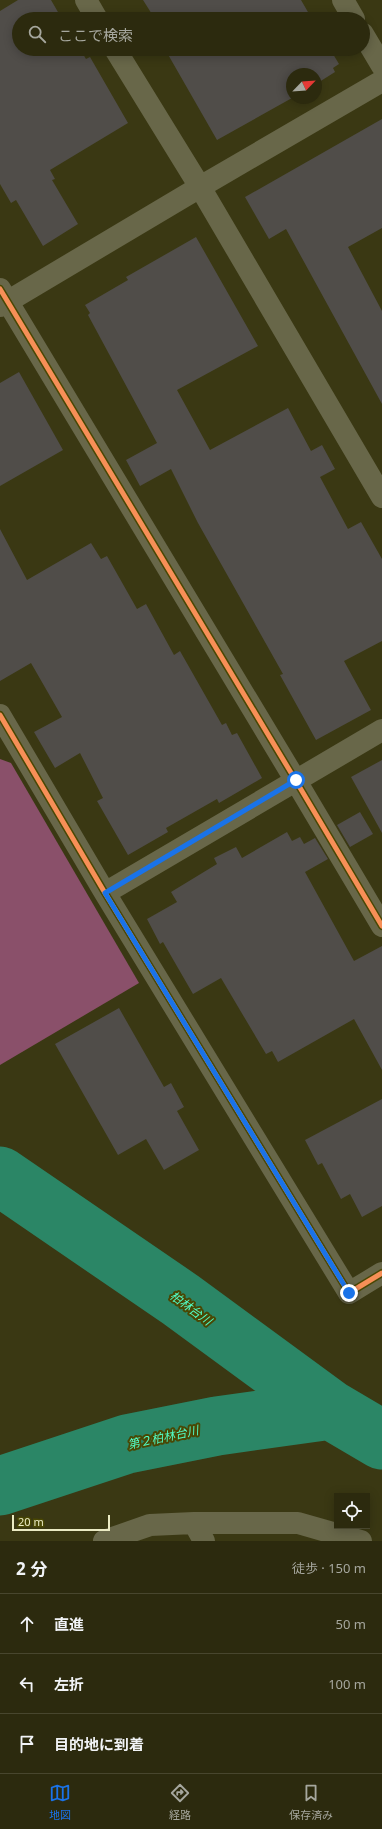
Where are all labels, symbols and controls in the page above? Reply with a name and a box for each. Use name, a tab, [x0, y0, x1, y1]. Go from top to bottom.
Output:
search box	[12, 12, 370, 56]
icon: search	[26, 23, 48, 45]
text: ここで検索	[58, 25, 133, 45]
north arrow	[286, 68, 322, 104]
route start	[287, 771, 305, 789]
route end	[340, 1284, 358, 1302]
water label: 柏林台川	[167, 1287, 217, 1330]
water label: 第２柏林台川	[126, 1421, 202, 1453]
map controls	[334, 1493, 370, 1529]
button: locate	[334, 1493, 370, 1529]
scale bar	[12, 1513, 110, 1532]
text: 20 m	[18, 1514, 44, 1529]
text: 2 分	[16, 1557, 47, 1580]
text: 徒歩 · 150 m	[292, 1559, 366, 1577]
icon: ahead	[16, 1613, 38, 1635]
text: 直進	[54, 1614, 84, 1634]
text: 50 m	[336, 1615, 366, 1633]
icon: left	[16, 1673, 38, 1695]
text: 左折	[54, 1674, 84, 1694]
text: 100 m	[328, 1675, 366, 1693]
icon: arrive	[16, 1733, 38, 1755]
text: 目的地に到着	[54, 1734, 144, 1754]
tab: 地図	[49, 1782, 71, 1822]
tab: 経路	[169, 1782, 191, 1822]
tab: 保存済み	[289, 1782, 333, 1822]

